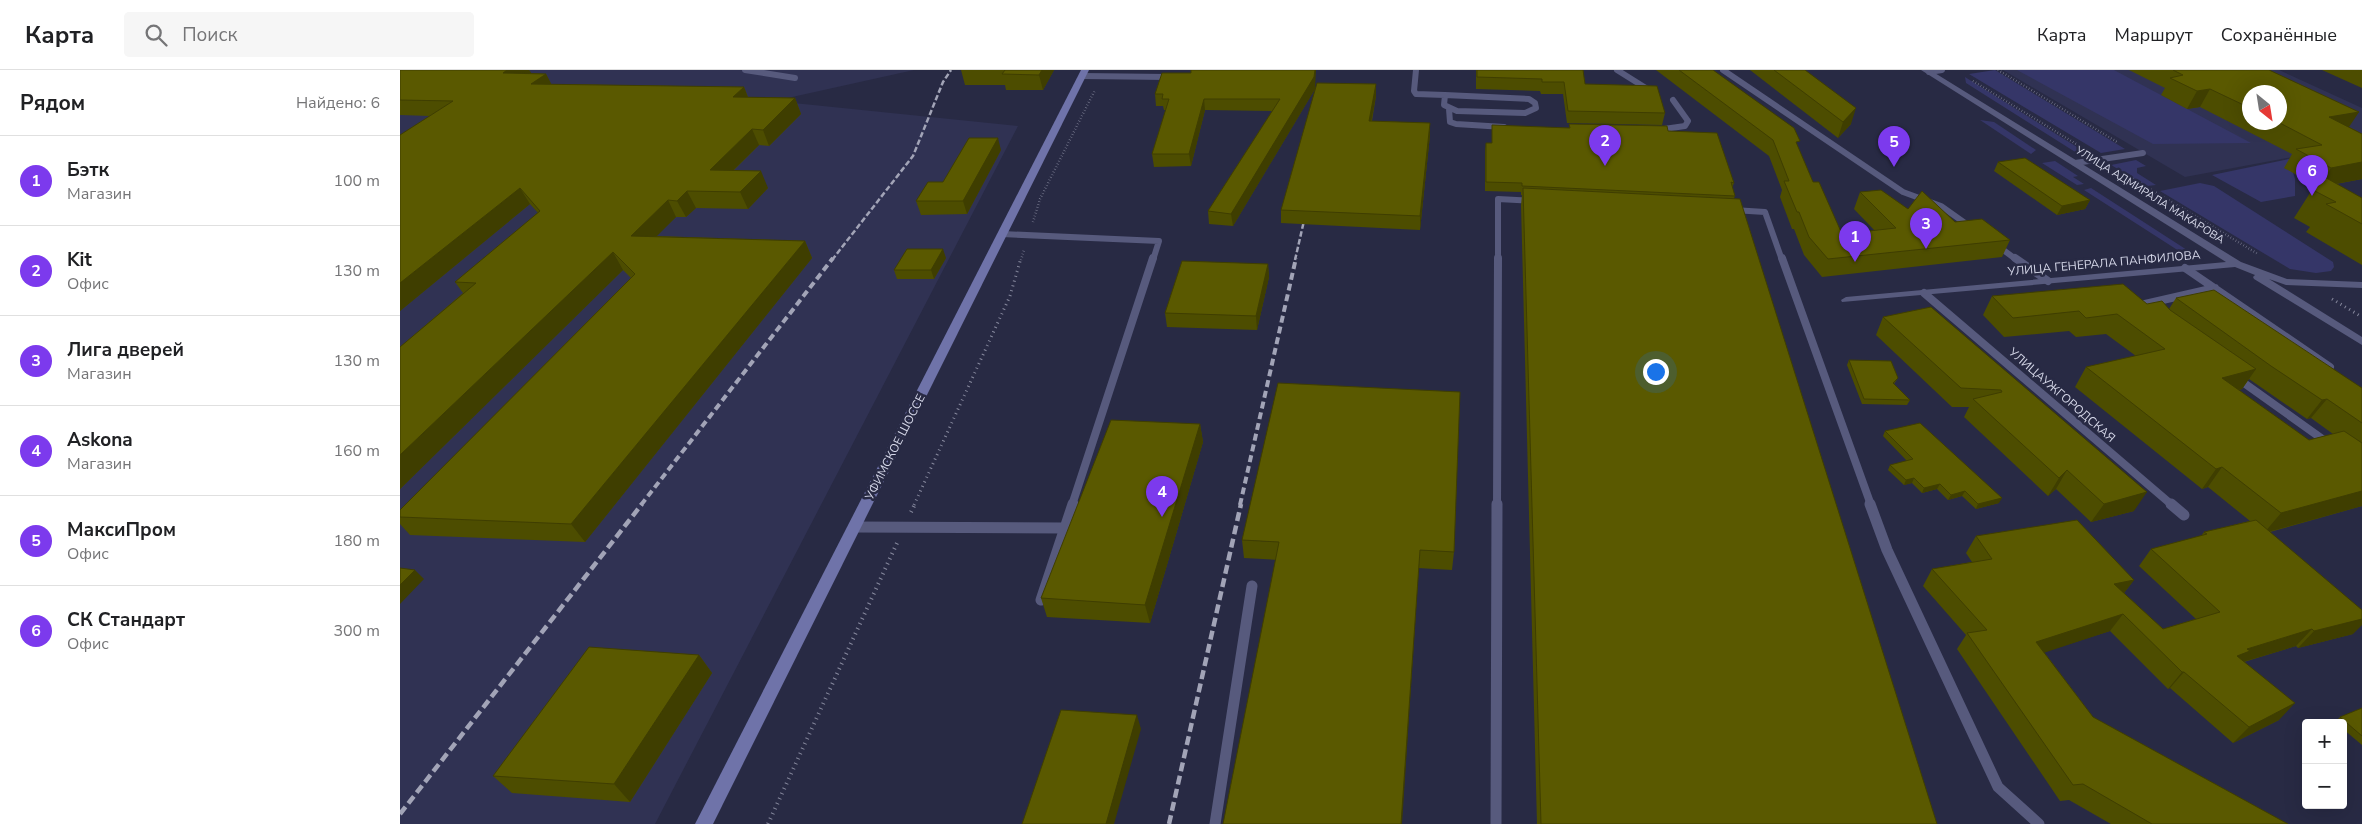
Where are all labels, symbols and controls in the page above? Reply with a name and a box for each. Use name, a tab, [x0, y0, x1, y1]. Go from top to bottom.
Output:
search box	[124, 12, 474, 57]
text: Карта	[25, 19, 94, 51]
icon: search	[142, 21, 170, 49]
text: Поиск	[182, 22, 237, 48]
text: Карта	[2037, 23, 2087, 47]
text: Маршрут	[2115, 23, 2193, 47]
text: Сохранённые	[2221, 23, 2337, 47]
north arrow	[2242, 85, 2287, 130]
text: Рядом	[20, 89, 85, 117]
text: Найдено: 6	[296, 92, 380, 114]
pin: 2	[1589, 125, 1621, 166]
pin: 5	[1878, 126, 1910, 167]
street label: УЛИЦА АДМИРАЛА МАКАРОВА	[2072, 142, 2227, 247]
pin: 6	[2296, 155, 2328, 196]
text: Бэтк	[67, 157, 109, 183]
text: 1	[31, 170, 41, 192]
text: 100 m	[333, 170, 380, 192]
text: Магазин	[67, 183, 132, 205]
pin: 3	[1910, 208, 1942, 249]
pin: 1	[1839, 221, 1871, 262]
text: Kit	[67, 247, 92, 273]
street label: УЛИЦА ГЕНЕРАЛА ПАНФИЛОВА	[2006, 247, 2201, 279]
text: 2	[31, 260, 41, 282]
text: 130 m	[333, 260, 380, 282]
text: Офис	[67, 273, 109, 295]
text: Лига дверей	[67, 337, 184, 363]
street label: УЛИЦАУЖГОРОДСКАЯ	[2005, 344, 2119, 446]
text: 3	[31, 350, 41, 372]
text: 130 m	[333, 350, 380, 372]
your location	[1643, 359, 1669, 385]
text: Магазин	[67, 363, 132, 385]
street label: УФИМСКОЕ ШОССЕ	[861, 391, 929, 504]
text: Askona	[67, 427, 133, 453]
text: 4	[31, 440, 41, 462]
text: 160 m	[333, 440, 380, 462]
text: Магазин	[67, 453, 132, 475]
pin: 4	[1146, 476, 1178, 517]
text: МаксиПром	[67, 517, 176, 543]
text: 5	[31, 530, 41, 552]
text: 180 m	[333, 530, 380, 552]
text: Офис	[67, 543, 109, 565]
text: СК Стандарт	[67, 607, 185, 633]
text: 6	[31, 620, 41, 642]
text: 300 m	[333, 620, 380, 642]
text: Офис	[67, 633, 109, 655]
map controls	[2302, 719, 2347, 809]
button: +	[2302, 719, 2347, 764]
button: −	[2302, 764, 2347, 809]

